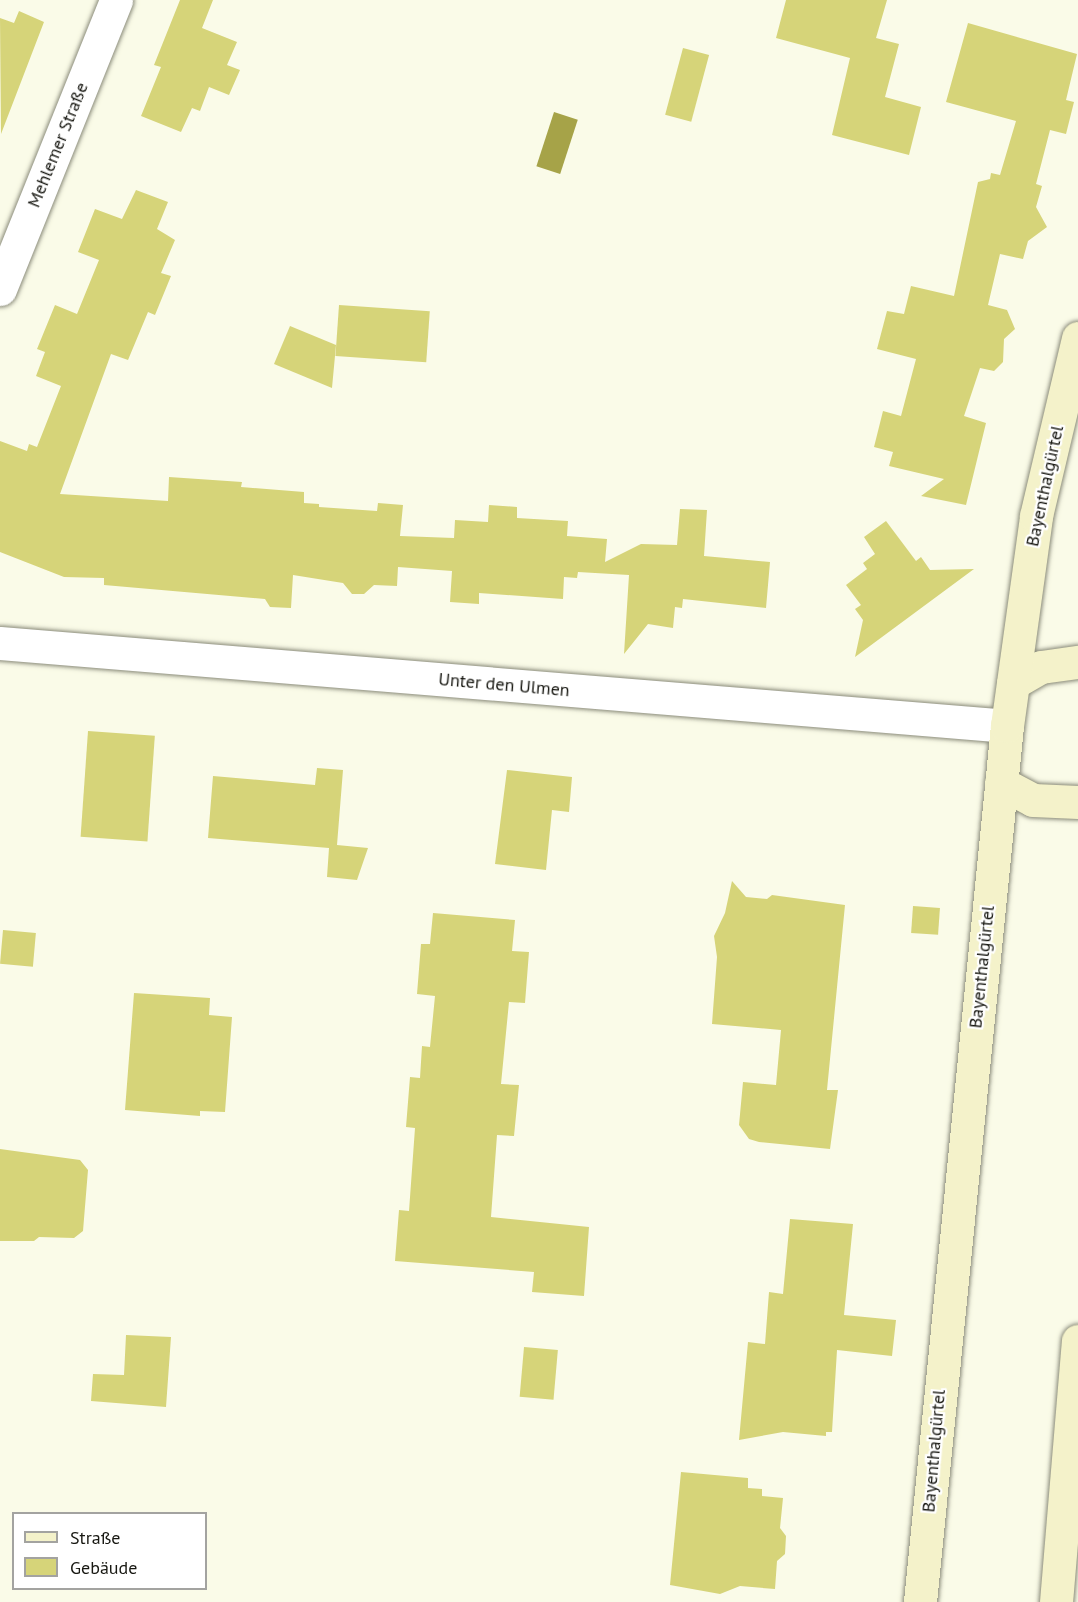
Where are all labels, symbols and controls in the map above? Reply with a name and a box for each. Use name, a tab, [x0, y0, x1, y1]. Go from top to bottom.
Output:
street label: Mehlemer Straße	[23, 79, 93, 211]
street label: Bayenthalgürtel	[1022, 424, 1068, 548]
street label: Unter den Ulmen	[437, 669, 571, 701]
street label: Bayenthalgürtel	[965, 905, 999, 1029]
street label: Bayenthalgürtel	[918, 1389, 950, 1513]
legend	[12, 1512, 207, 1590]
text: Straße	[70, 1526, 121, 1549]
text: Gebäude	[70, 1556, 137, 1579]

